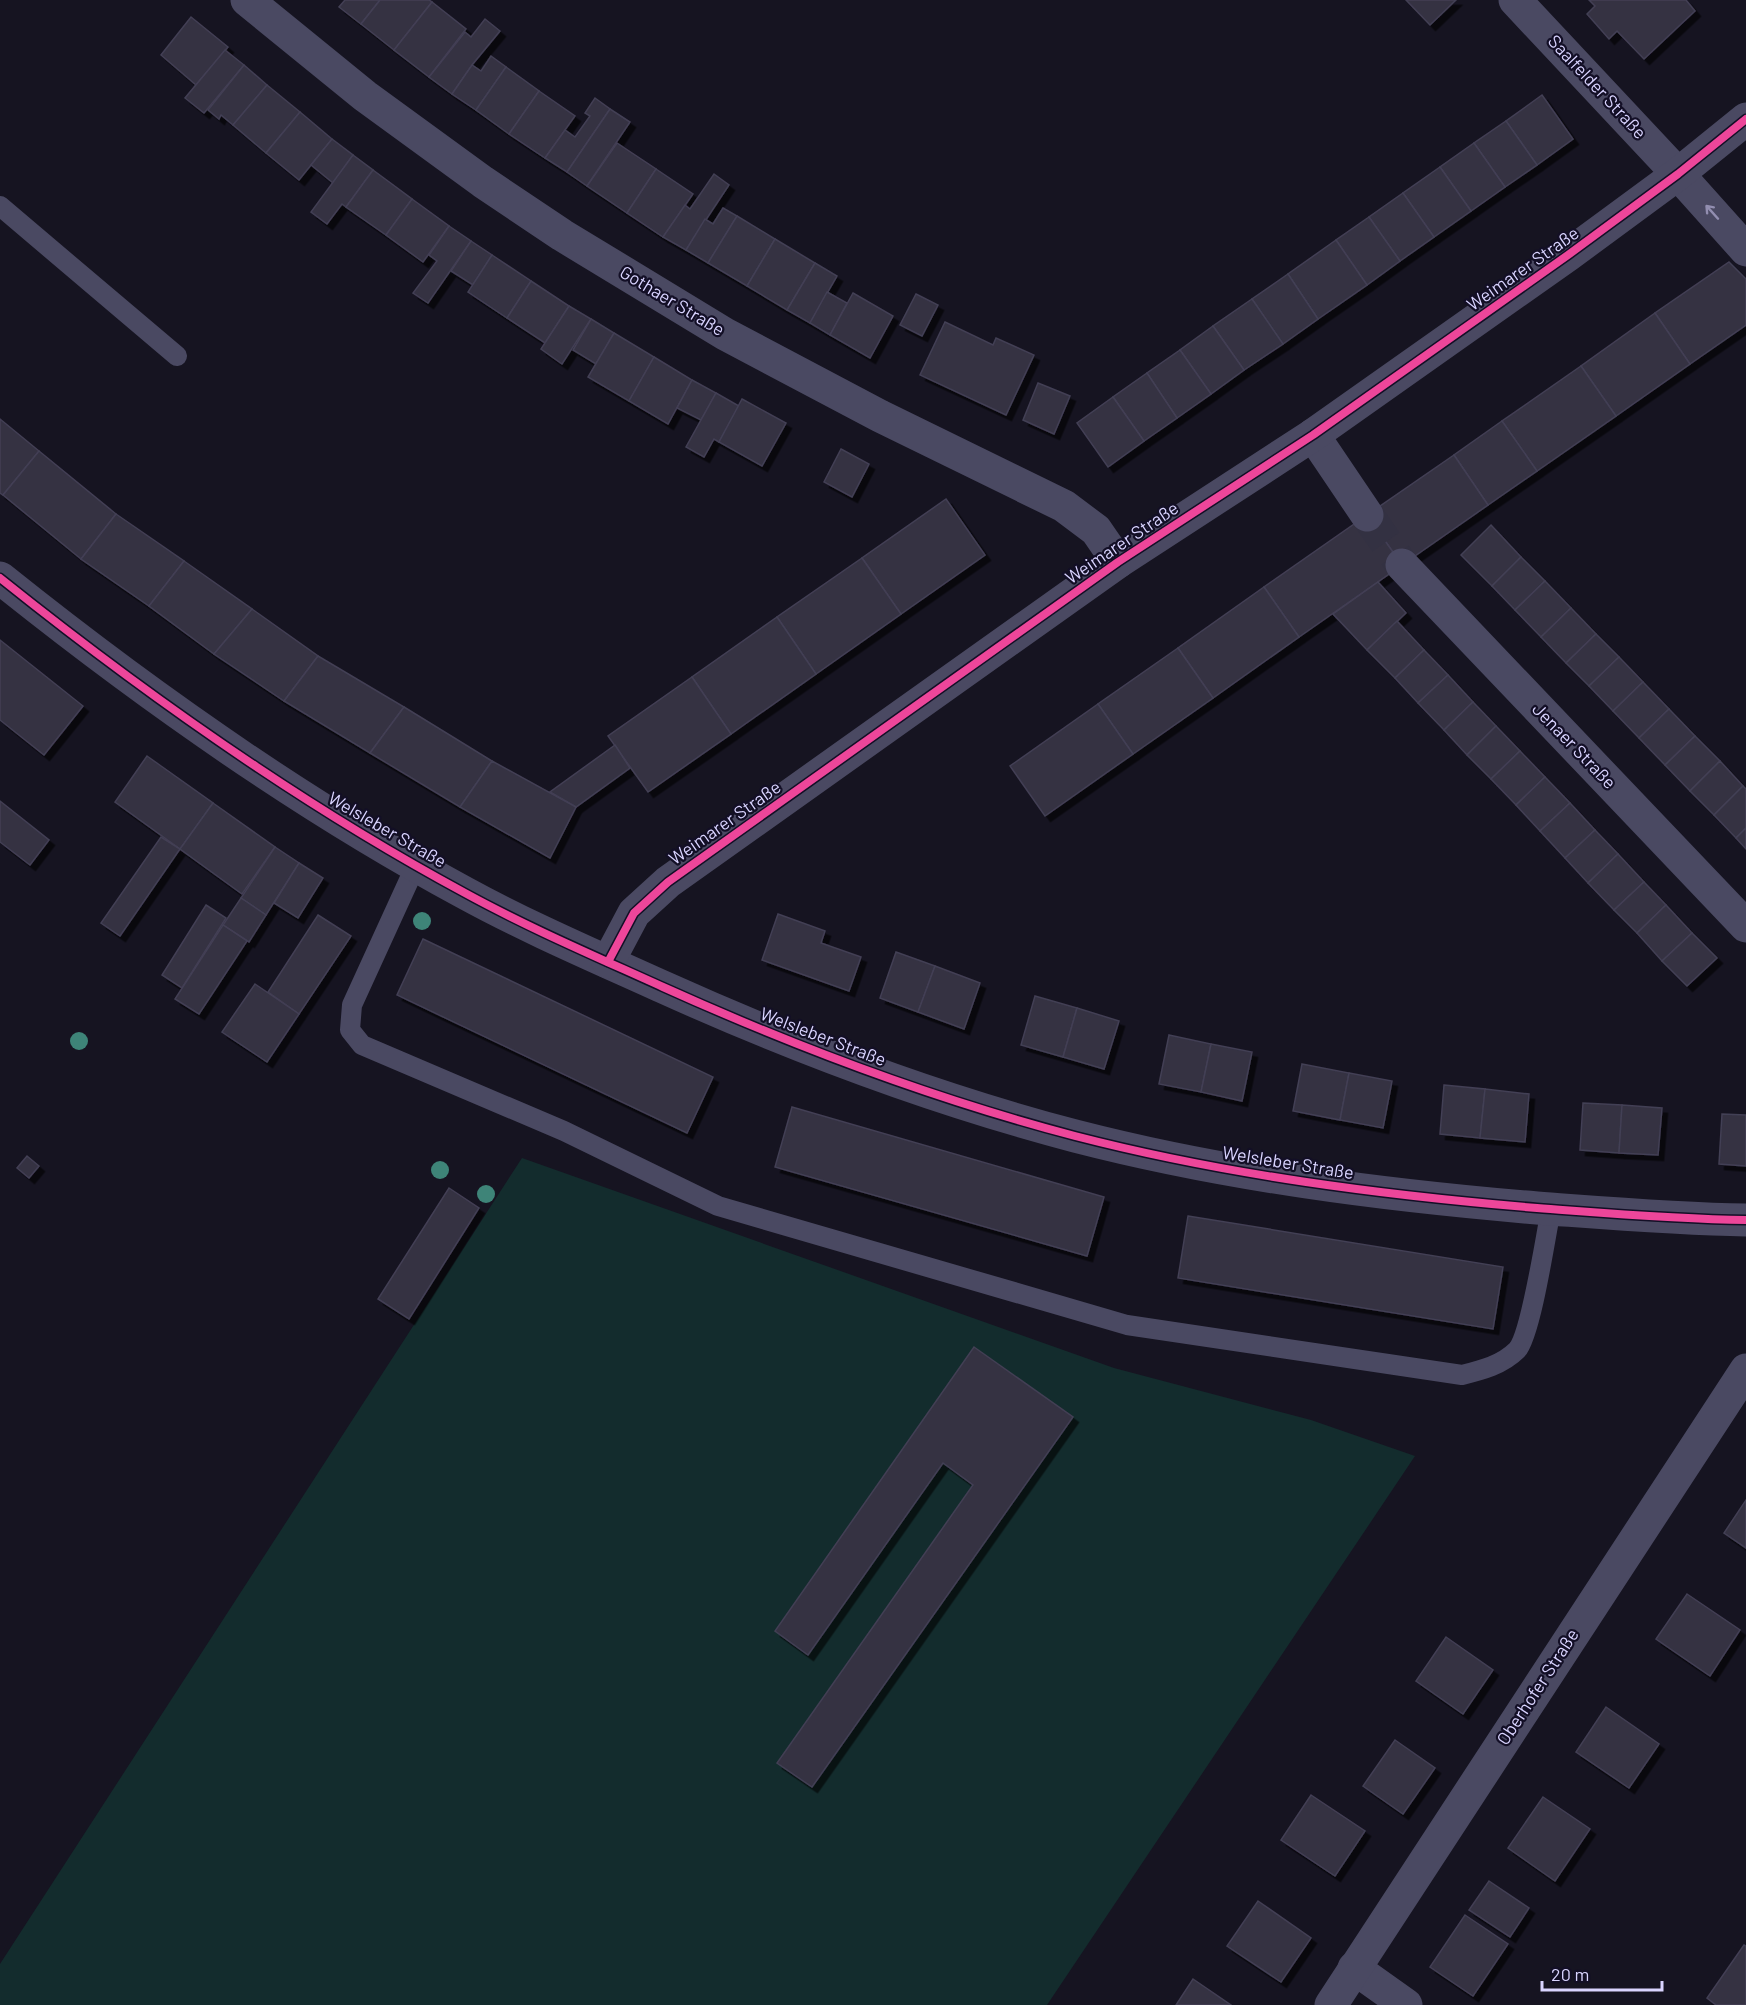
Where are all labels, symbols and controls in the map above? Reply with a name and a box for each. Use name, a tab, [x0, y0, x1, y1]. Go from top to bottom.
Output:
street label: Saalfelder Straße	[1544, 30, 1652, 143]
one-way arrow	[1705, 205, 1719, 220]
street label: Weimarer Straße	[1462, 221, 1583, 315]
street label: Gothaer Straße	[616, 260, 729, 340]
street label: Weimarer Straße	[1061, 496, 1182, 588]
street label: Jenaer Straße	[1528, 698, 1621, 793]
street label: Weimarer Straße	[664, 775, 785, 869]
street label: Welsleber Straße	[324, 786, 451, 872]
street label: Welsleber Straße	[757, 1002, 889, 1070]
street label: Welsleber Straße	[1221, 1141, 1356, 1183]
street label: Oberhofer Straße	[1491, 1624, 1583, 1749]
scale bar	[1542, 1954, 1662, 1992]
text: 20 m	[1551, 1963, 1589, 1985]

